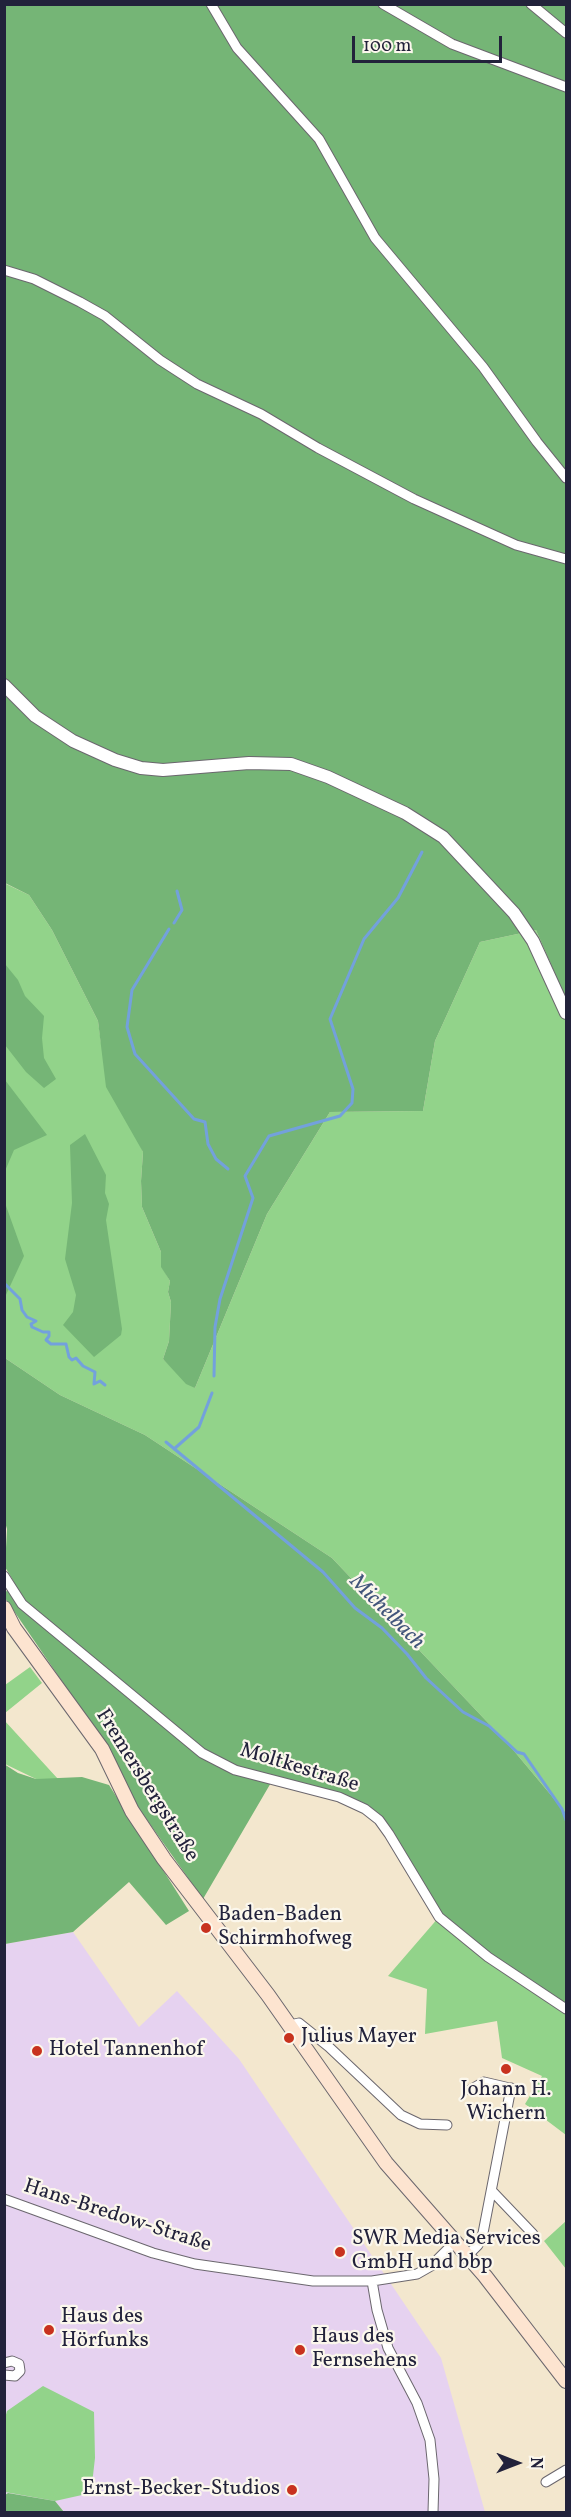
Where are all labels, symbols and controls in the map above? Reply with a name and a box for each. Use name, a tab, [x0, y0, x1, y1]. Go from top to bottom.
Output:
scale bar	[355, 24, 505, 62]
text: 100 m	[363, 34, 412, 59]
water label: Michelbach	[343, 1570, 429, 1656]
street label: Fremersbergstraße	[89, 1705, 203, 1867]
street label: Moltkestraße	[237, 1739, 361, 1799]
place label: Baden-Baden Schirmhofweg	[218, 1903, 352, 1953]
marker: Baden-Baden Schirmhofweg	[199, 1921, 213, 1935]
place label: Julius Mayer	[301, 2025, 417, 2051]
marker: Julius Mayer	[282, 2031, 296, 2045]
place label: Hotel Tannenhof	[49, 2038, 203, 2064]
marker: Hotel Tannenhof	[30, 2044, 44, 2058]
marker: Johann H. Wichern	[499, 2062, 513, 2076]
place label: Johann H. Wichern	[461, 2078, 551, 2128]
street label: Hans-Bredow-Straße	[20, 2175, 214, 2259]
place label: SWR Media Services GmbH und bbp	[352, 2227, 541, 2277]
marker: SWR Media Services GmbH und bbp	[333, 2245, 347, 2259]
place label: Haus des Hörfunks	[61, 2305, 149, 2355]
marker: Haus des Hörfunks	[42, 2323, 56, 2337]
place label: Haus des Fernsehens	[312, 2325, 417, 2375]
marker: Haus des Fernsehens	[293, 2343, 307, 2357]
north arrow	[487, 2433, 547, 2493]
text: N	[524, 2457, 546, 2469]
place label: Ernst-Becker-Studios	[82, 2477, 280, 2503]
marker: Ernst-Becker-Studios	[285, 2483, 299, 2497]

